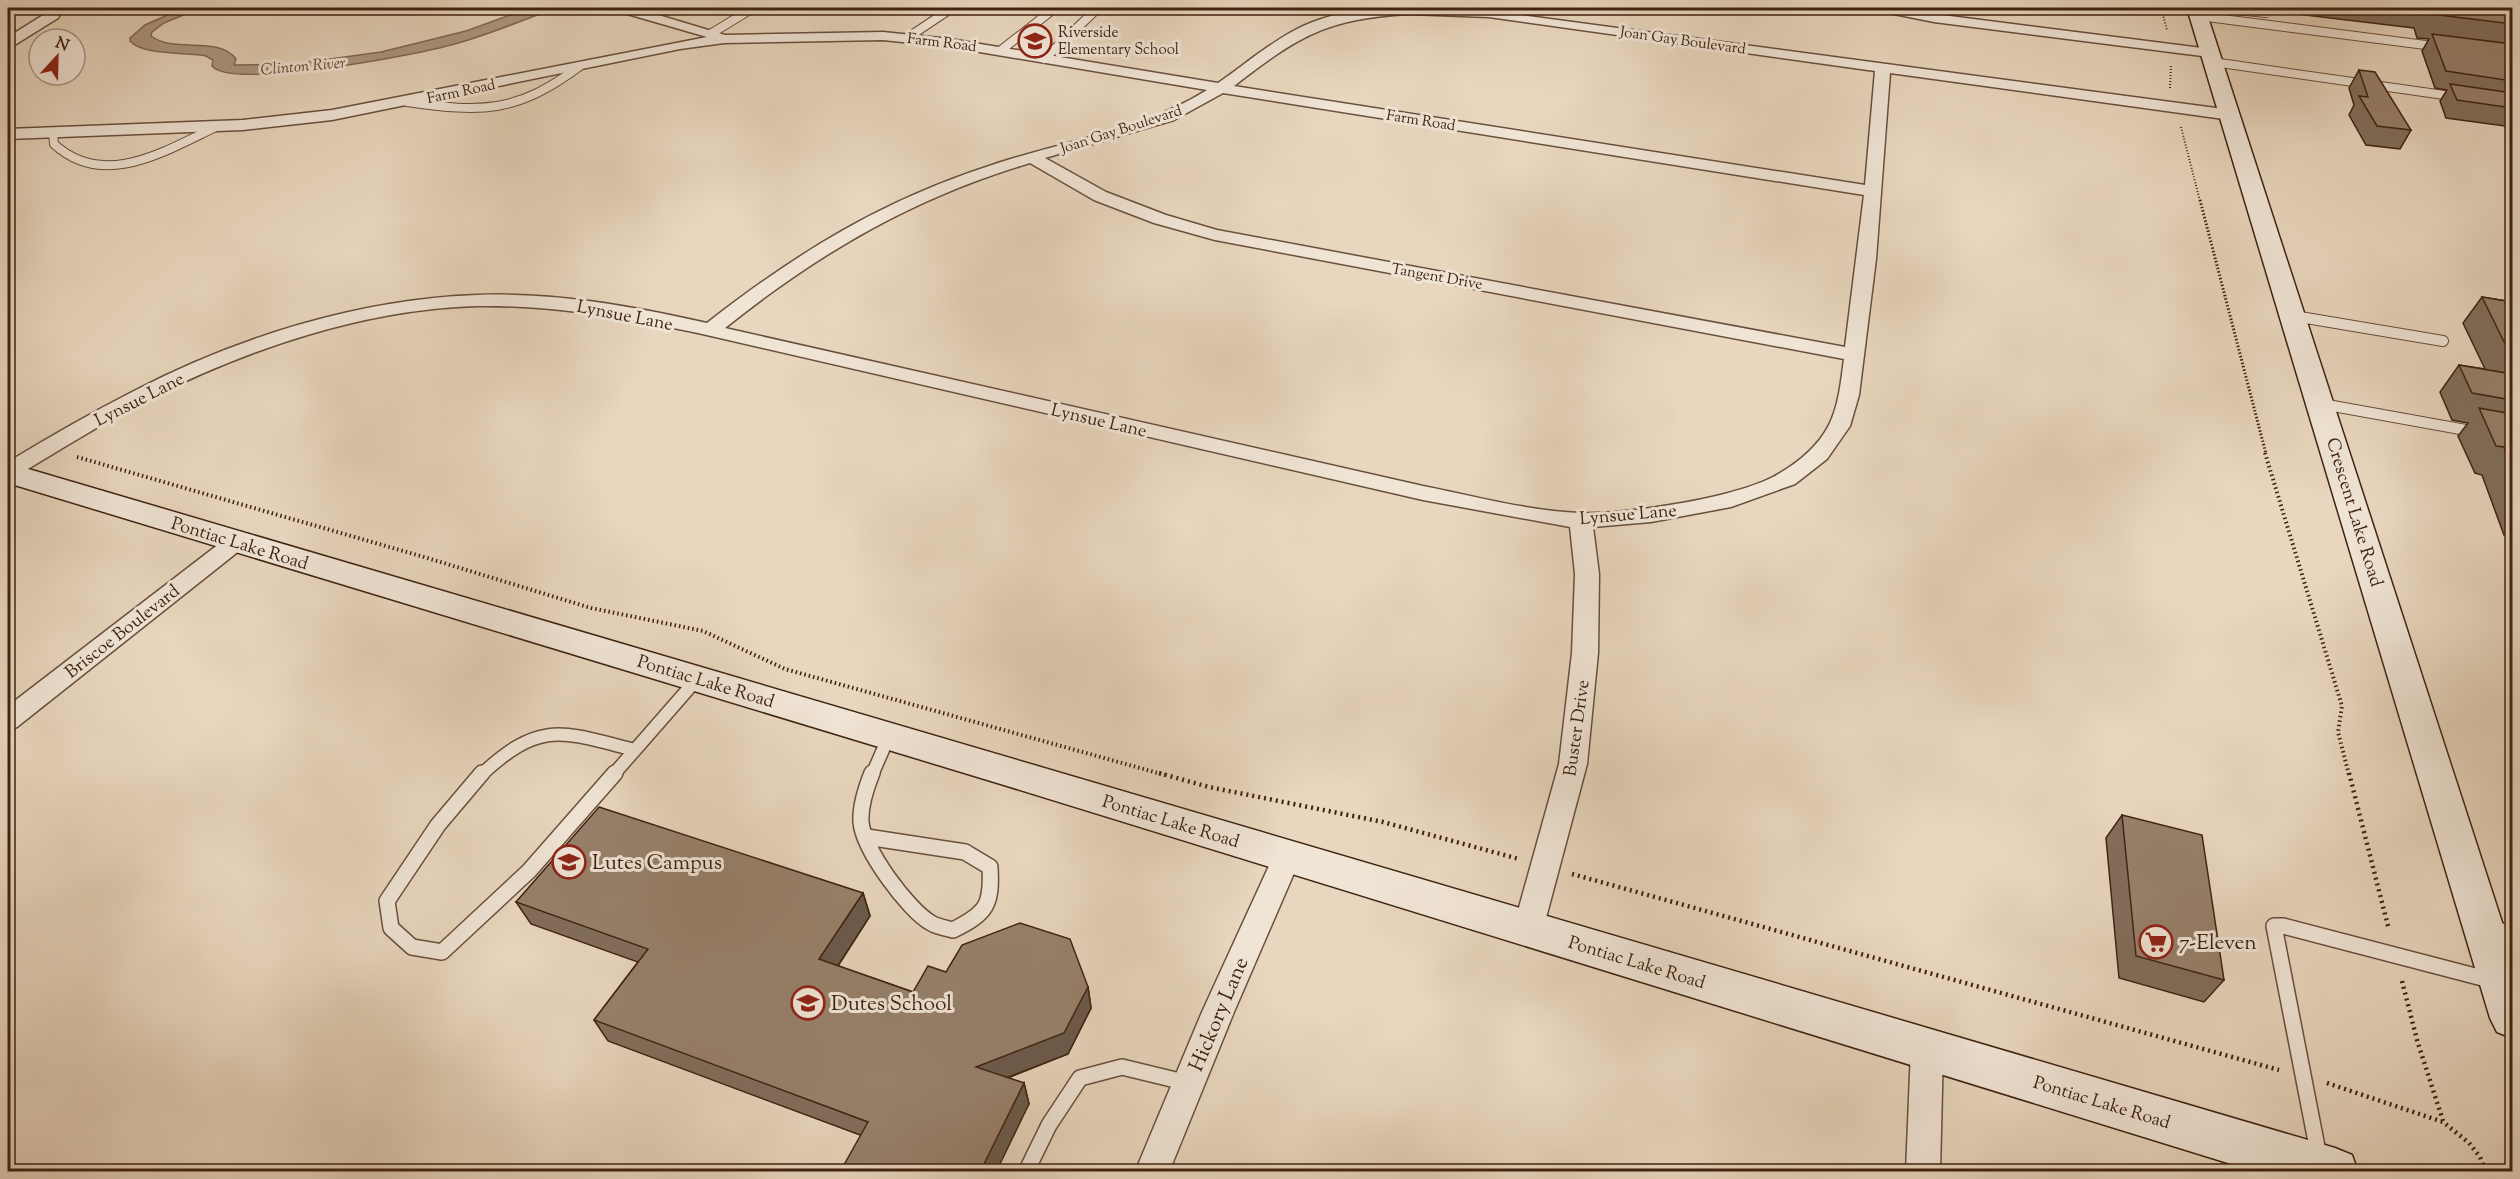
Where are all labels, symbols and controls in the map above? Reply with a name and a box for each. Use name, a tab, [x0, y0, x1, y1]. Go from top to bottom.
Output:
street label: Joan Gay Boulevard	[1617, 22, 1748, 61]
school or university icon: Riverside Elementary School	[1017, 23, 1053, 59]
place label: Riverside Elementary School	[1058, 23, 1179, 61]
north arrow	[27, 27, 87, 87]
street label: Farm Road	[906, 29, 978, 58]
text: N	[51, 32, 72, 59]
water label: Clinton River	[260, 52, 347, 83]
street label: Farm Road	[425, 75, 498, 110]
street label: Joan Gay Boulevard	[1057, 101, 1186, 160]
street label: Farm Road	[1385, 106, 1457, 137]
street label: Tangent Drive	[1389, 259, 1484, 296]
street label: Lynsue Lane	[574, 295, 675, 339]
street label: Lynsue Lane	[91, 367, 189, 435]
street label: Lynsue Lane	[1048, 398, 1149, 446]
street label: Crescent Lake Road	[2318, 435, 2388, 590]
street label: Lynsue Lane	[1578, 499, 1678, 533]
street label: Pontiac Lake Road	[168, 512, 311, 578]
street label: Briscoe Boulevard	[60, 579, 186, 686]
street label: Pontiac Lake Road	[634, 650, 777, 716]
street label: Buster Drive	[1558, 678, 1598, 778]
street label: Pontiac Lake Road	[1099, 790, 1242, 856]
school or university icon: Lutes Campus	[551, 844, 587, 880]
place label: Lutes Campus	[592, 849, 722, 879]
supermarket icon: 7-Eleven	[2138, 924, 2174, 960]
place label: 7-Eleven	[2179, 929, 2257, 959]
street label: Pontiac Lake Road	[1565, 931, 1708, 997]
street label: Hickory Lane	[1182, 953, 1257, 1077]
school or university icon: Dutes School	[790, 985, 826, 1021]
place label: Dutes School	[831, 990, 952, 1020]
street label: Pontiac Lake Road	[2030, 1071, 2173, 1137]

